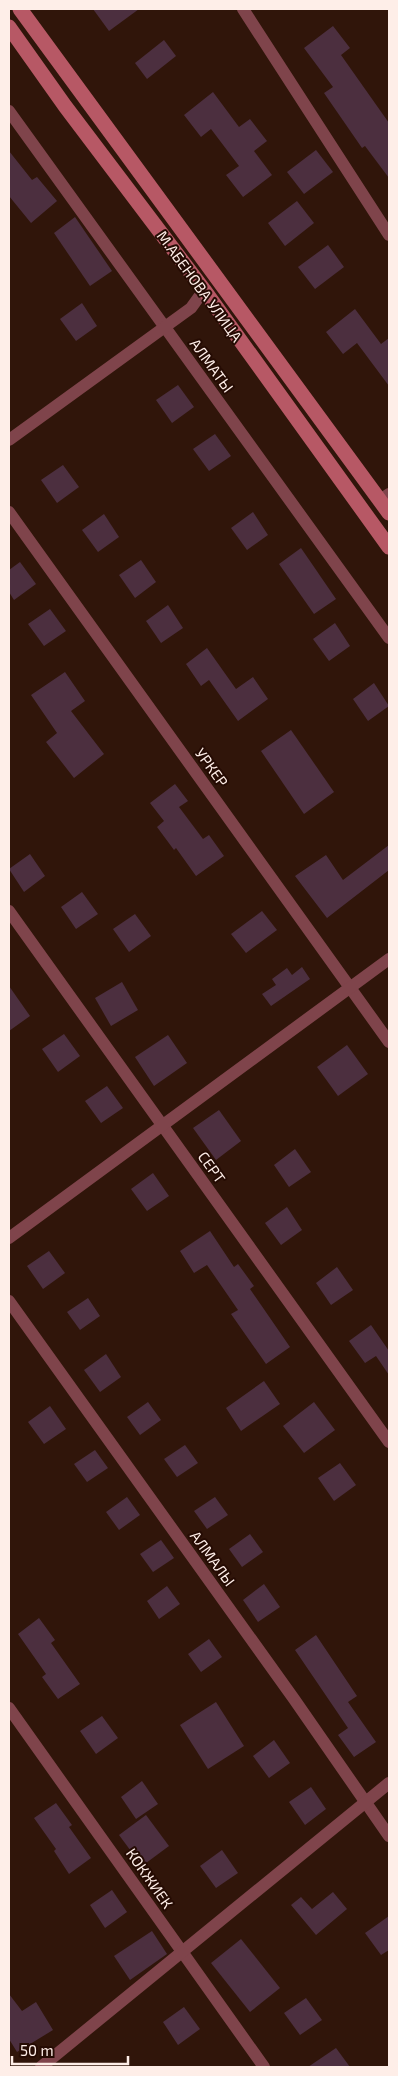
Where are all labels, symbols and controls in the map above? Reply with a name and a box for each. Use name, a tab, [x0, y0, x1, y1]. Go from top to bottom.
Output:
street label: М.АБЕНОВА УЛИЦА	[154, 227, 247, 346]
street label: АЛМАТЫ	[186, 335, 238, 395]
street label: УРКЕР	[192, 744, 232, 790]
street label: СЕРТ	[195, 1148, 230, 1186]
street label: АЛМАЛЫ	[187, 1527, 239, 1589]
street label: КОКЖИЕК	[123, 1844, 177, 1912]
scale bar	[12, 2034, 129, 2066]
text: 50 m	[20, 2041, 54, 2059]

